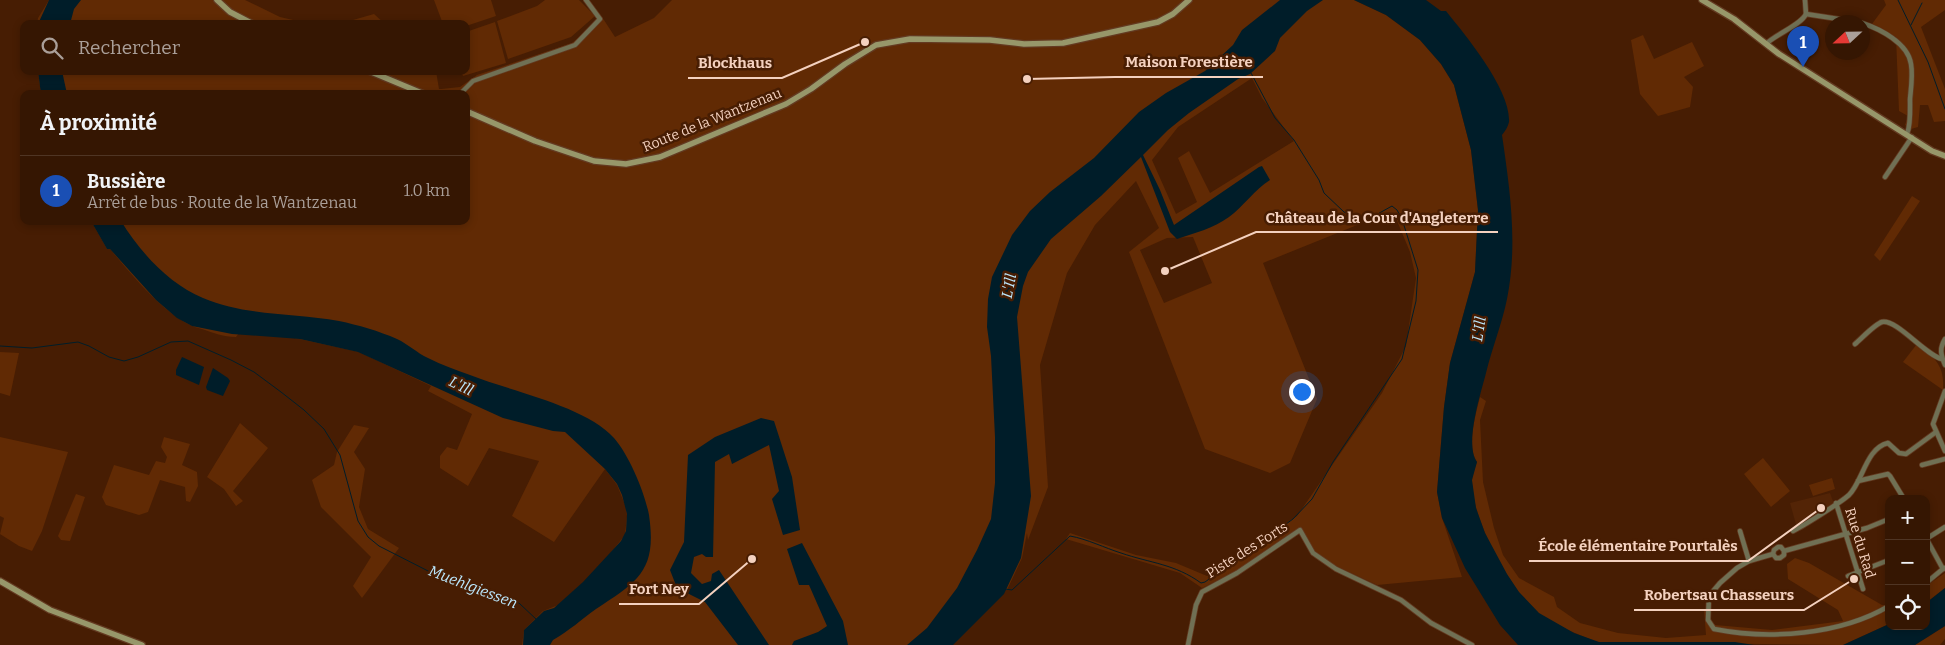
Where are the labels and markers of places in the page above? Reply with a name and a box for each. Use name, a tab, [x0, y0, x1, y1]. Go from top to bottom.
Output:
pin: 1	[1787, 26, 1819, 67]
callout: Maison Forestière	[1115, 47, 1263, 77]
callout: Blockhaus	[688, 48, 782, 78]
callout: Château de la Cour d'Angleterre	[1256, 202, 1498, 232]
callout: École élémentaire Pourtalès	[1529, 531, 1748, 561]
callout: Fort Ney	[619, 574, 699, 604]
callout: Robertsau Chasseurs	[1634, 580, 1804, 610]

